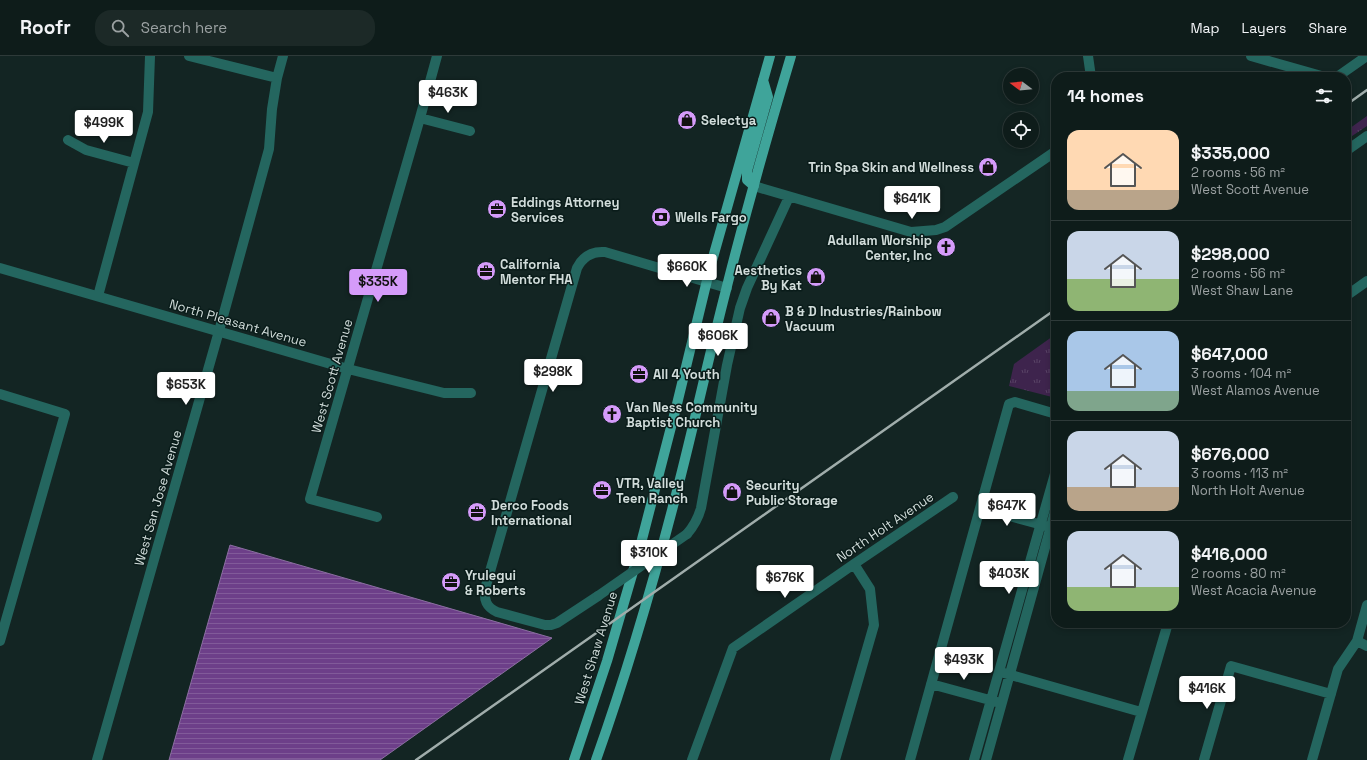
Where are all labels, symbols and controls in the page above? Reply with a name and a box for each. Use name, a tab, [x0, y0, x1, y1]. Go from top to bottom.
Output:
search box	[95, 10, 375, 46]
text: Roofr	[20, 15, 71, 40]
icon: search	[109, 17, 131, 39]
text: Search here	[141, 18, 227, 37]
text: Map	[1190, 19, 1220, 37]
text: Layers	[1242, 19, 1286, 37]
text: Share	[1308, 19, 1347, 37]
north arrow	[1003, 68, 1039, 104]
map controls	[1003, 68, 1039, 148]
pin: $463K	[420, 80, 476, 114]
text: $463K	[428, 84, 468, 101]
text: 14 homes	[1067, 85, 1144, 107]
icon: filters	[1313, 85, 1335, 107]
shop icon: Selectya	[676, 109, 698, 131]
pin: $499K	[76, 110, 132, 144]
place label: Selectya	[701, 112, 757, 129]
button: locate	[1003, 112, 1039, 148]
text: $499K	[84, 114, 124, 131]
text: $335,000	[1191, 142, 1270, 164]
icon: home	[1099, 146, 1147, 194]
shop icon: Trin Spa Skin and Wellness	[977, 156, 999, 178]
place label: Trin Spa Skin and Wellness	[808, 159, 974, 176]
text: 2 rooms · 56 m²	[1191, 164, 1285, 181]
text: West Scott Avenue	[1191, 181, 1309, 198]
pin: $641K	[884, 186, 940, 220]
text: $641K	[893, 190, 931, 207]
place label: Eddings Attorney Services	[511, 194, 620, 226]
office icon: Eddings Attorney Services	[486, 198, 508, 220]
bank icon: Wells Fargo	[650, 206, 672, 228]
place label: Wells Fargo	[675, 209, 747, 226]
place label: Adullam Worship Center, Inc	[828, 232, 932, 264]
church icon: Adullam Worship Center, Inc	[935, 236, 957, 258]
text: $298,000	[1191, 243, 1270, 265]
icon: home	[1099, 247, 1147, 295]
pin: $660K	[659, 254, 715, 288]
place label: California Mentor FHA	[500, 256, 573, 288]
text: $660K	[667, 258, 707, 275]
office icon: California Mentor FHA	[475, 260, 497, 282]
place label: Aesthetics By Kat	[735, 262, 802, 294]
text: 2 rooms · 56 m²	[1191, 265, 1285, 282]
shop icon: Aesthetics By Kat	[805, 266, 827, 288]
pin: $335K	[350, 269, 406, 303]
text: $335K	[358, 273, 398, 290]
text: West Shaw Lane	[1191, 282, 1293, 299]
street label: North Pleasant Avenue	[167, 295, 309, 351]
place label: B & D Industries/Rainbow Vacuum	[785, 303, 942, 335]
shop icon: B & D Industries/Rainbow Vacuum	[760, 307, 782, 329]
street label: West Scott Avenue	[308, 317, 356, 435]
pin: $606K	[690, 323, 746, 357]
text: $606K	[698, 327, 738, 344]
text: $647,000	[1191, 343, 1268, 365]
icon: home	[1099, 347, 1147, 395]
pin: $298K	[525, 359, 581, 393]
text: $298K	[533, 363, 573, 380]
office icon: All 4 Youth	[628, 363, 650, 385]
text: 3 rooms · 104 m²	[1191, 365, 1291, 382]
place label: All 4 Youth	[653, 366, 720, 383]
pin: $653K	[158, 372, 214, 406]
text: $653K	[166, 376, 206, 393]
text: West Alamos Avenue	[1191, 382, 1320, 399]
place label: Van Ness Community Baptist Church	[626, 399, 757, 431]
church icon: Van Ness Community Baptist Church	[601, 403, 623, 425]
street label: West San Jose Avenue	[130, 428, 186, 568]
text: $676,000	[1191, 443, 1269, 465]
icon: home	[1099, 447, 1147, 495]
text: 3 rooms · 113 m²	[1191, 465, 1288, 482]
place label: VTR, Valley Teen Ranch	[616, 475, 688, 507]
place label: Security Public Storage	[746, 477, 838, 509]
office icon: VTR, Valley Teen Ranch	[591, 479, 613, 501]
shop icon: Security Public Storage	[721, 481, 743, 503]
text: North Holt Avenue	[1191, 482, 1305, 499]
street label: North Holt Avenue	[833, 488, 937, 566]
pin: $647K	[979, 493, 1035, 527]
place label: Derco Foods International	[491, 497, 572, 529]
text: $647K	[988, 497, 1026, 514]
office icon: Derco Foods International	[466, 501, 488, 523]
pin: $310K	[621, 540, 677, 574]
text: $416,000	[1191, 543, 1267, 565]
text: $310K	[630, 544, 668, 561]
icon: home	[1099, 547, 1147, 595]
pin: $403K	[981, 561, 1037, 595]
pin: $676K	[757, 565, 813, 599]
text: $403K	[989, 565, 1029, 582]
text: 2 rooms · 80 m²	[1191, 565, 1286, 582]
place label: Yrulegui & Roberts	[465, 567, 526, 599]
text: $676K	[765, 569, 805, 586]
office icon: Yrulegui & Roberts	[440, 571, 462, 593]
text: West Acacia Avenue	[1191, 582, 1317, 599]
street label: West Shaw Avenue	[571, 589, 621, 707]
pin: $493K	[936, 647, 992, 681]
text: $493K	[944, 651, 984, 668]
pin: $416K	[1179, 676, 1235, 710]
text: $416K	[1188, 680, 1226, 697]

